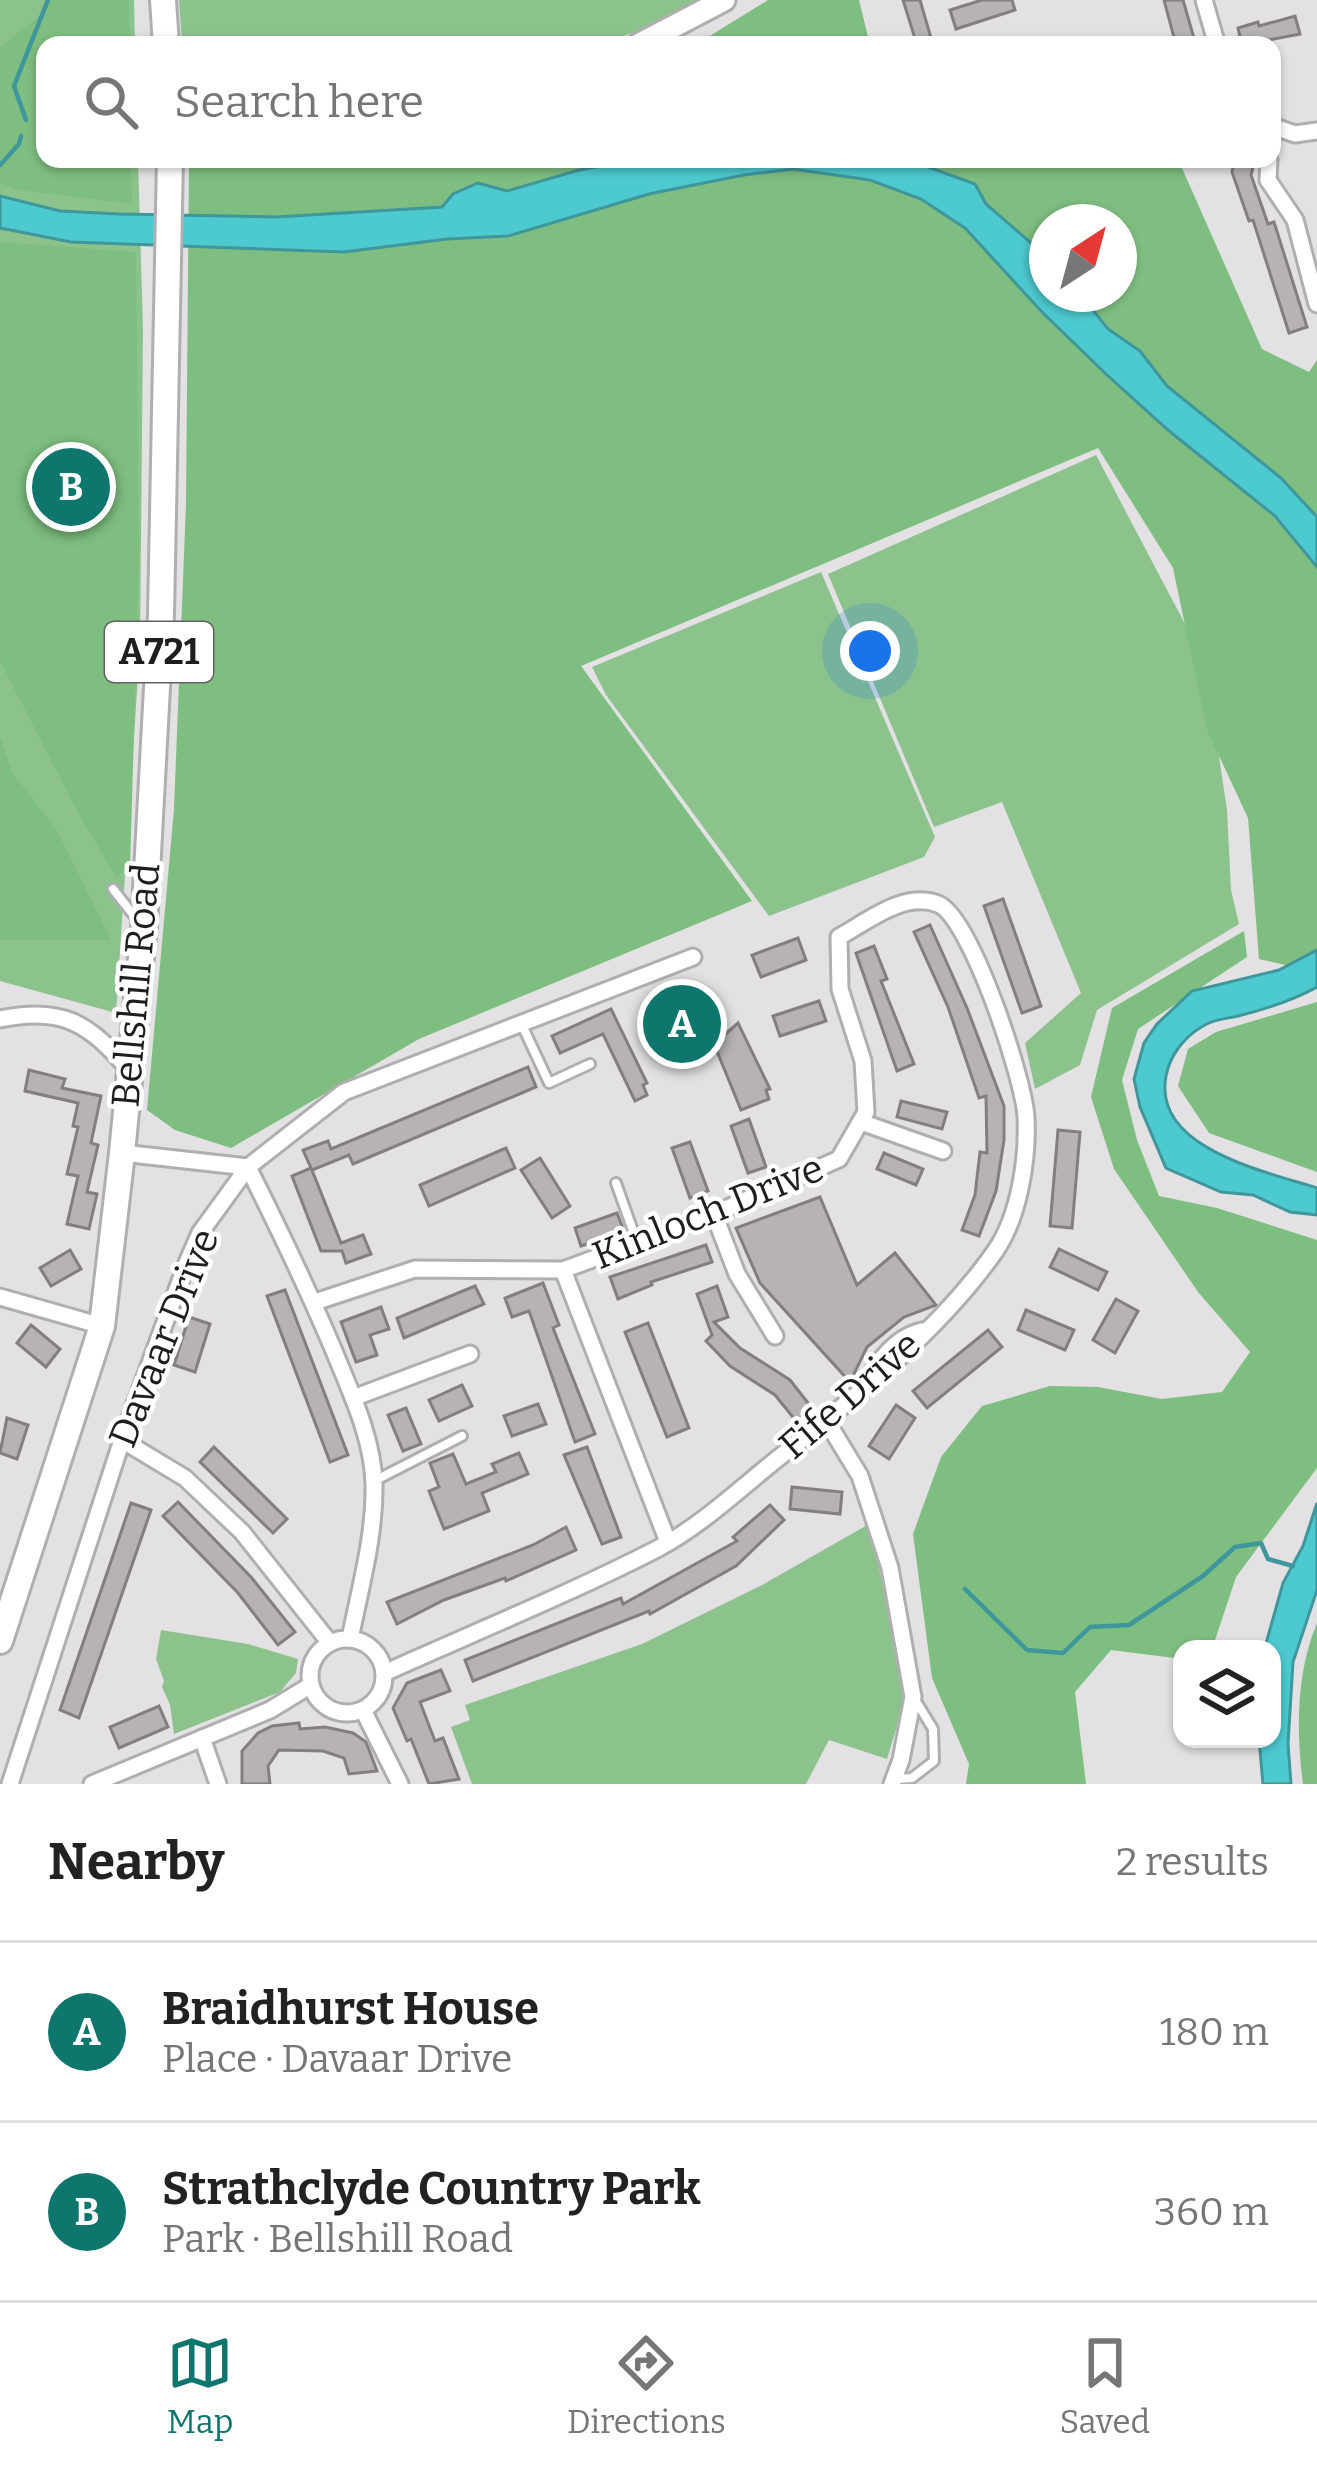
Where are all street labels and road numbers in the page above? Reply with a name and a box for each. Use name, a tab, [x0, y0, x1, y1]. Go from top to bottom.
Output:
road number: A721	[105, 622, 213, 682]
street label: Bellshill Road	[102, 861, 170, 1109]
street label: Kinloch Drive	[586, 1145, 830, 1279]
street label: Davaar Drive	[99, 1222, 229, 1454]
street label: Fife Drive	[770, 1321, 930, 1469]

